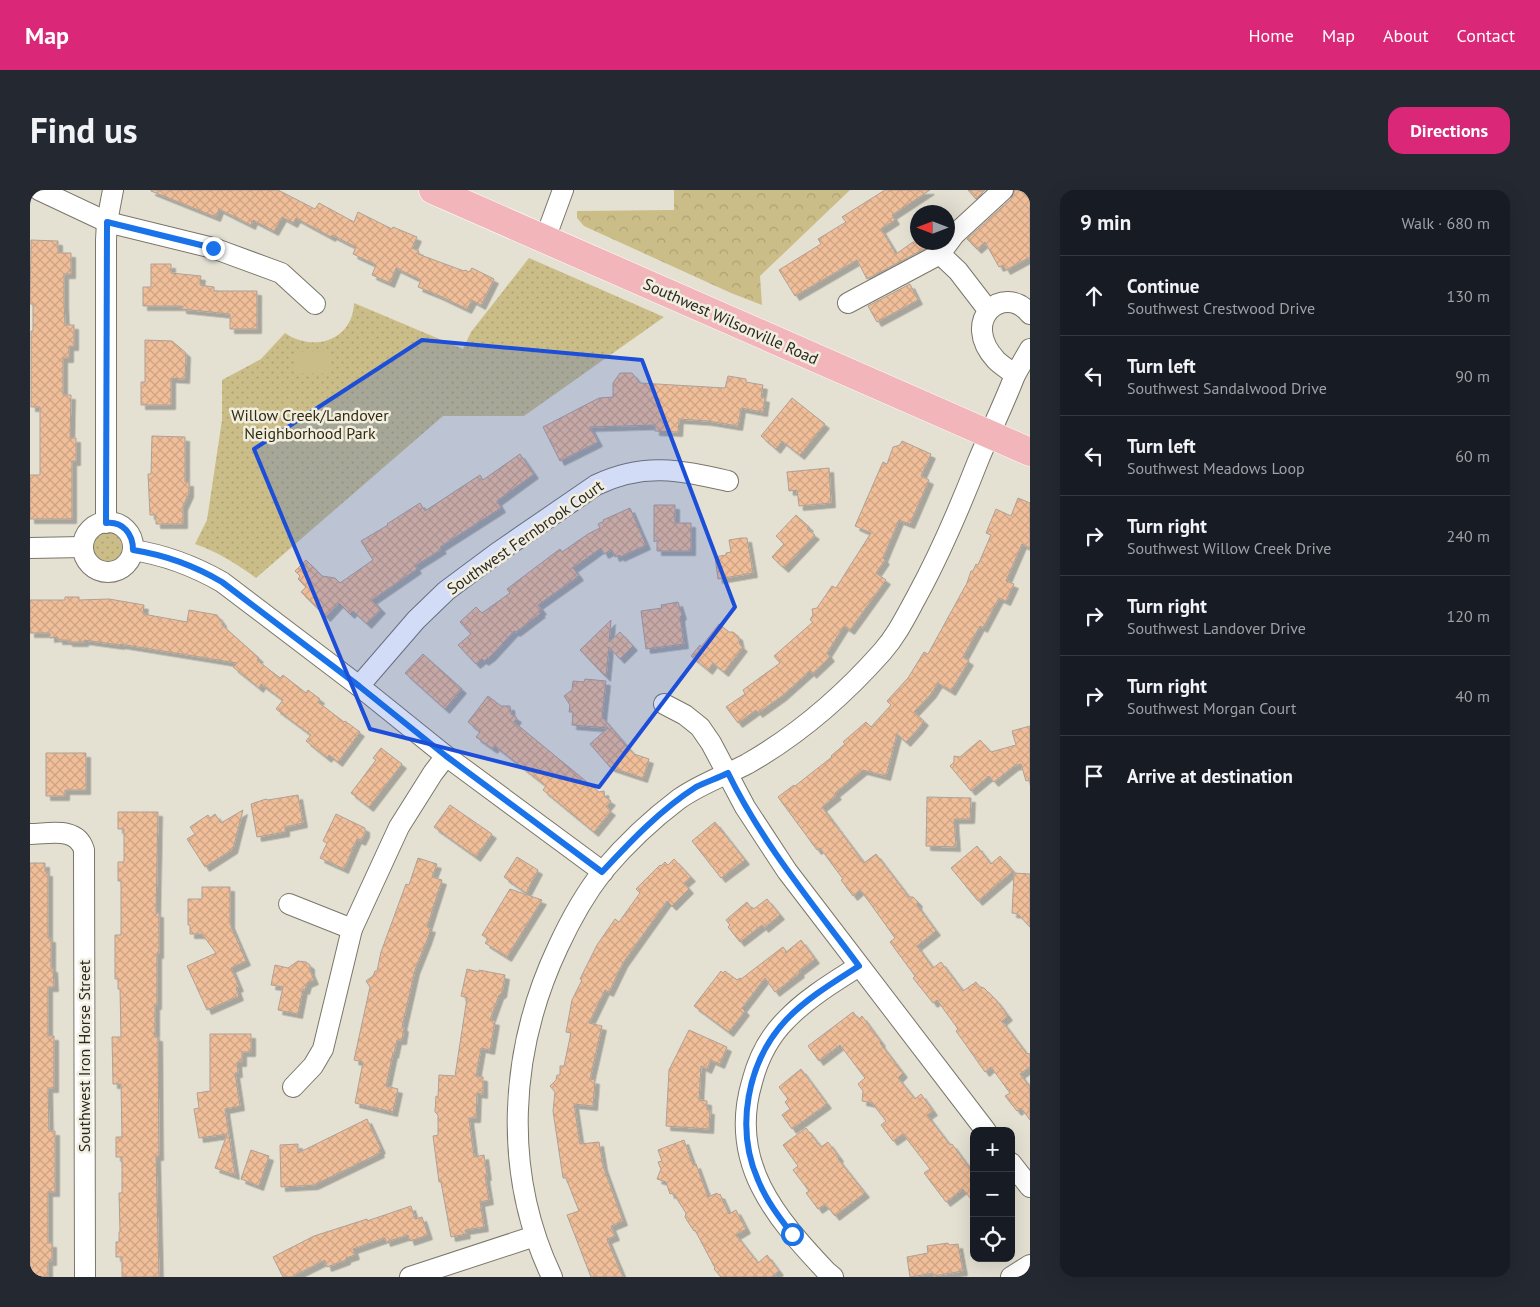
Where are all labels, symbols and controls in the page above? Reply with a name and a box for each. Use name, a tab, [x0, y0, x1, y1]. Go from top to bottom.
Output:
text: Map	[25, 20, 69, 51]
text: Home	[1248, 24, 1294, 47]
text: Map	[1322, 24, 1355, 47]
text: About	[1383, 24, 1429, 47]
text: Contact	[1457, 24, 1515, 47]
text: Find us	[30, 107, 138, 153]
button: Directions	[1388, 107, 1510, 154]
north arrow	[910, 205, 955, 250]
text: 9 min	[1080, 209, 1131, 236]
text: Walk · 680 m	[1401, 213, 1490, 233]
route end	[202, 237, 225, 260]
street label: Southwest Wilsonville Road	[640, 273, 822, 369]
text: Continue	[1127, 274, 1199, 298]
icon: ahead	[1080, 282, 1108, 310]
text: 130 m	[1447, 286, 1490, 306]
text: Southwest Crestwood Drive	[1127, 298, 1315, 318]
text: Turn left	[1127, 354, 1196, 378]
icon: left	[1080, 362, 1108, 390]
text: 90 m	[1455, 366, 1490, 386]
text: Southwest Sandalwood Drive	[1127, 378, 1327, 398]
park label: Willow Creek/Landover Neighborhood Park	[231, 405, 389, 443]
text: Turn left	[1127, 434, 1196, 458]
icon: left	[1080, 442, 1108, 470]
text: 60 m	[1455, 446, 1490, 466]
text: Southwest Meadows Loop	[1127, 458, 1305, 478]
street label: Southwest Fernbrook Court	[443, 475, 608, 599]
text: Turn right	[1127, 514, 1207, 538]
icon: right	[1080, 522, 1108, 550]
text: 240 m	[1447, 526, 1490, 546]
text: Southwest Willow Creek Drive	[1127, 538, 1331, 558]
text: Turn right	[1127, 594, 1207, 618]
icon: right	[1080, 602, 1108, 630]
text: 120 m	[1447, 606, 1490, 626]
text: Southwest Landover Drive	[1127, 618, 1306, 638]
text: Turn right	[1127, 674, 1207, 698]
icon: right	[1080, 682, 1108, 710]
text: 40 m	[1455, 686, 1490, 706]
text: Southwest Morgan Court	[1127, 698, 1296, 718]
icon: arrive	[1080, 762, 1108, 790]
text: Arrive at destination	[1127, 764, 1293, 788]
street label: Southwest Iron Horse Street	[74, 959, 94, 1152]
map controls	[970, 1127, 1015, 1262]
button: +	[970, 1127, 1015, 1172]
button: −	[970, 1172, 1015, 1217]
button: locate	[970, 1217, 1015, 1262]
route start	[781, 1223, 804, 1246]

